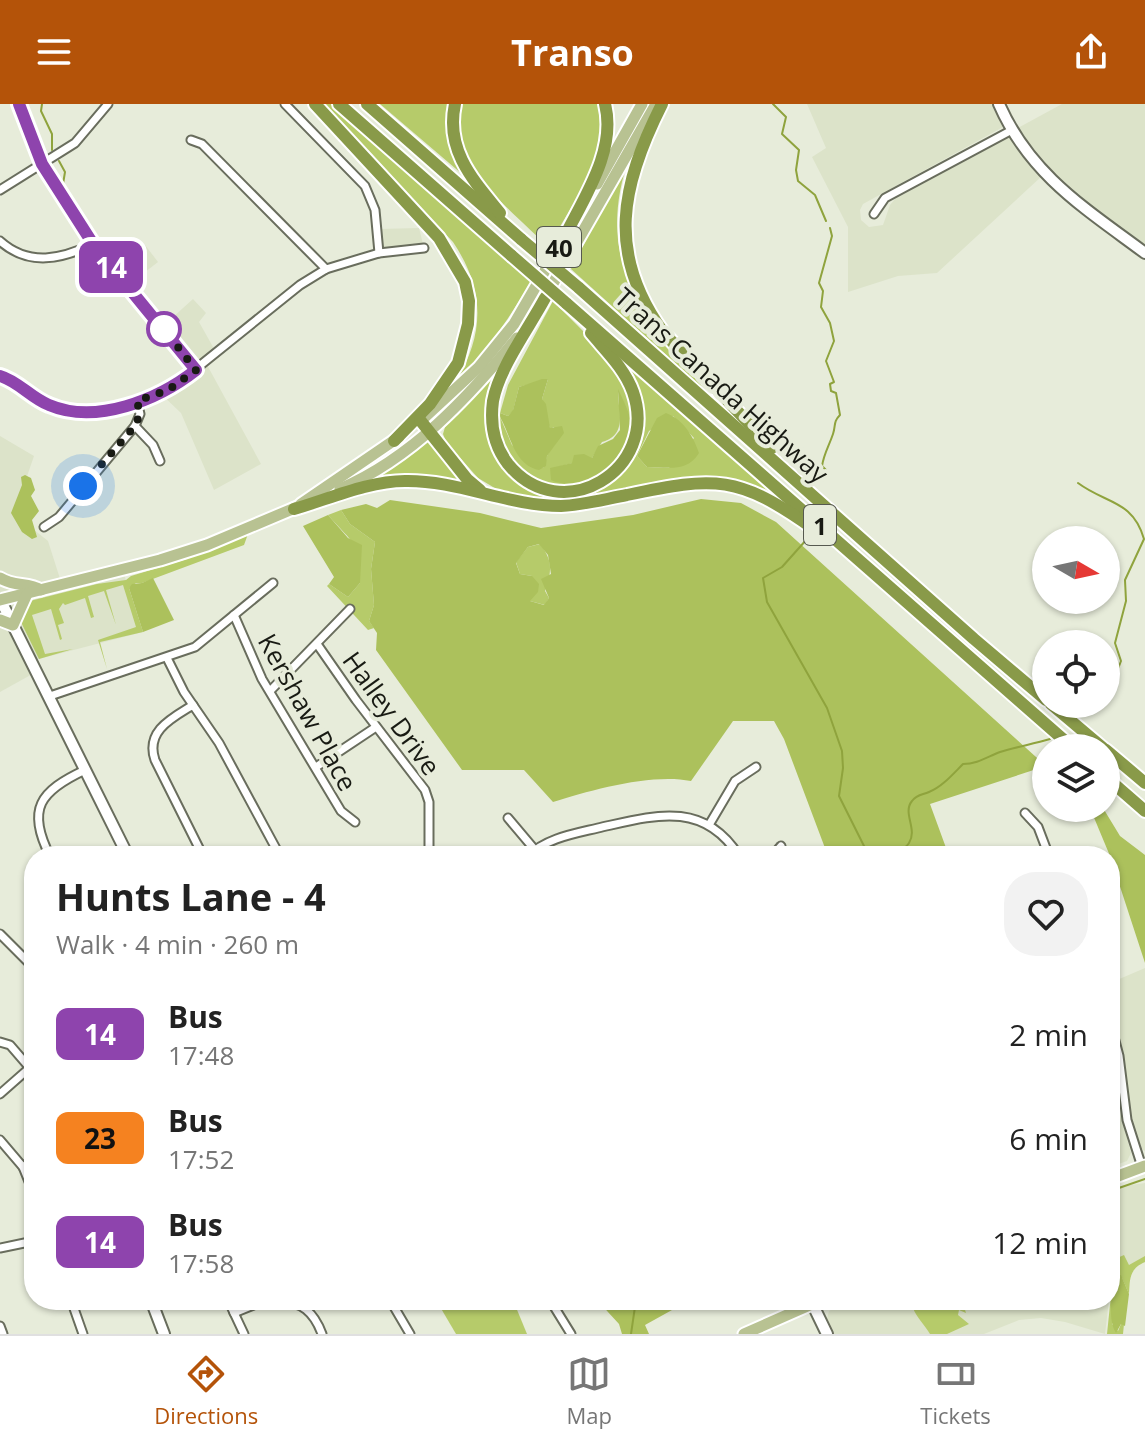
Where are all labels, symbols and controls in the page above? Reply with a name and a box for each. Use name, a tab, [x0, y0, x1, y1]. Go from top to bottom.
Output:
text: Transo	[511, 28, 634, 77]
icon: menu	[32, 30, 76, 74]
icon: share	[1069, 30, 1113, 74]
road number: 40	[537, 227, 581, 267]
line badge: 14	[75, 241, 147, 293]
text: 14	[95, 248, 127, 286]
street label: Trans Canada Highway	[607, 279, 837, 491]
unlabelled marker	[147, 312, 181, 346]
your location	[63, 466, 103, 506]
road number: 1	[804, 505, 836, 545]
north arrow	[1032, 526, 1120, 614]
map controls	[1032, 526, 1120, 822]
street label: Kershaw Place	[250, 627, 366, 797]
button: locate	[1032, 630, 1120, 718]
street label: Halley Drive	[335, 644, 449, 782]
button: layers	[1032, 734, 1120, 822]
text: Hunts Lane - 4	[56, 870, 326, 922]
button: heart	[1004, 872, 1088, 956]
text: Walk · 4 min · 260 m	[56, 926, 299, 962]
text: Bus	[168, 996, 223, 1037]
text: 2 min	[1009, 1014, 1088, 1055]
text: 14	[84, 1015, 116, 1053]
text: 17:48	[168, 1037, 234, 1073]
text: Bus	[168, 1100, 223, 1141]
text: 6 min	[1009, 1118, 1088, 1159]
text: 23	[84, 1119, 116, 1157]
text: 17:52	[168, 1141, 234, 1177]
text: Bus	[168, 1204, 223, 1245]
text: 12 min	[992, 1222, 1088, 1263]
text: 14	[84, 1223, 116, 1261]
text: 17:58	[168, 1245, 234, 1281]
tab: Directions	[154, 1352, 258, 1430]
tab: Map	[567, 1352, 612, 1430]
tab: Tickets	[920, 1352, 991, 1430]

